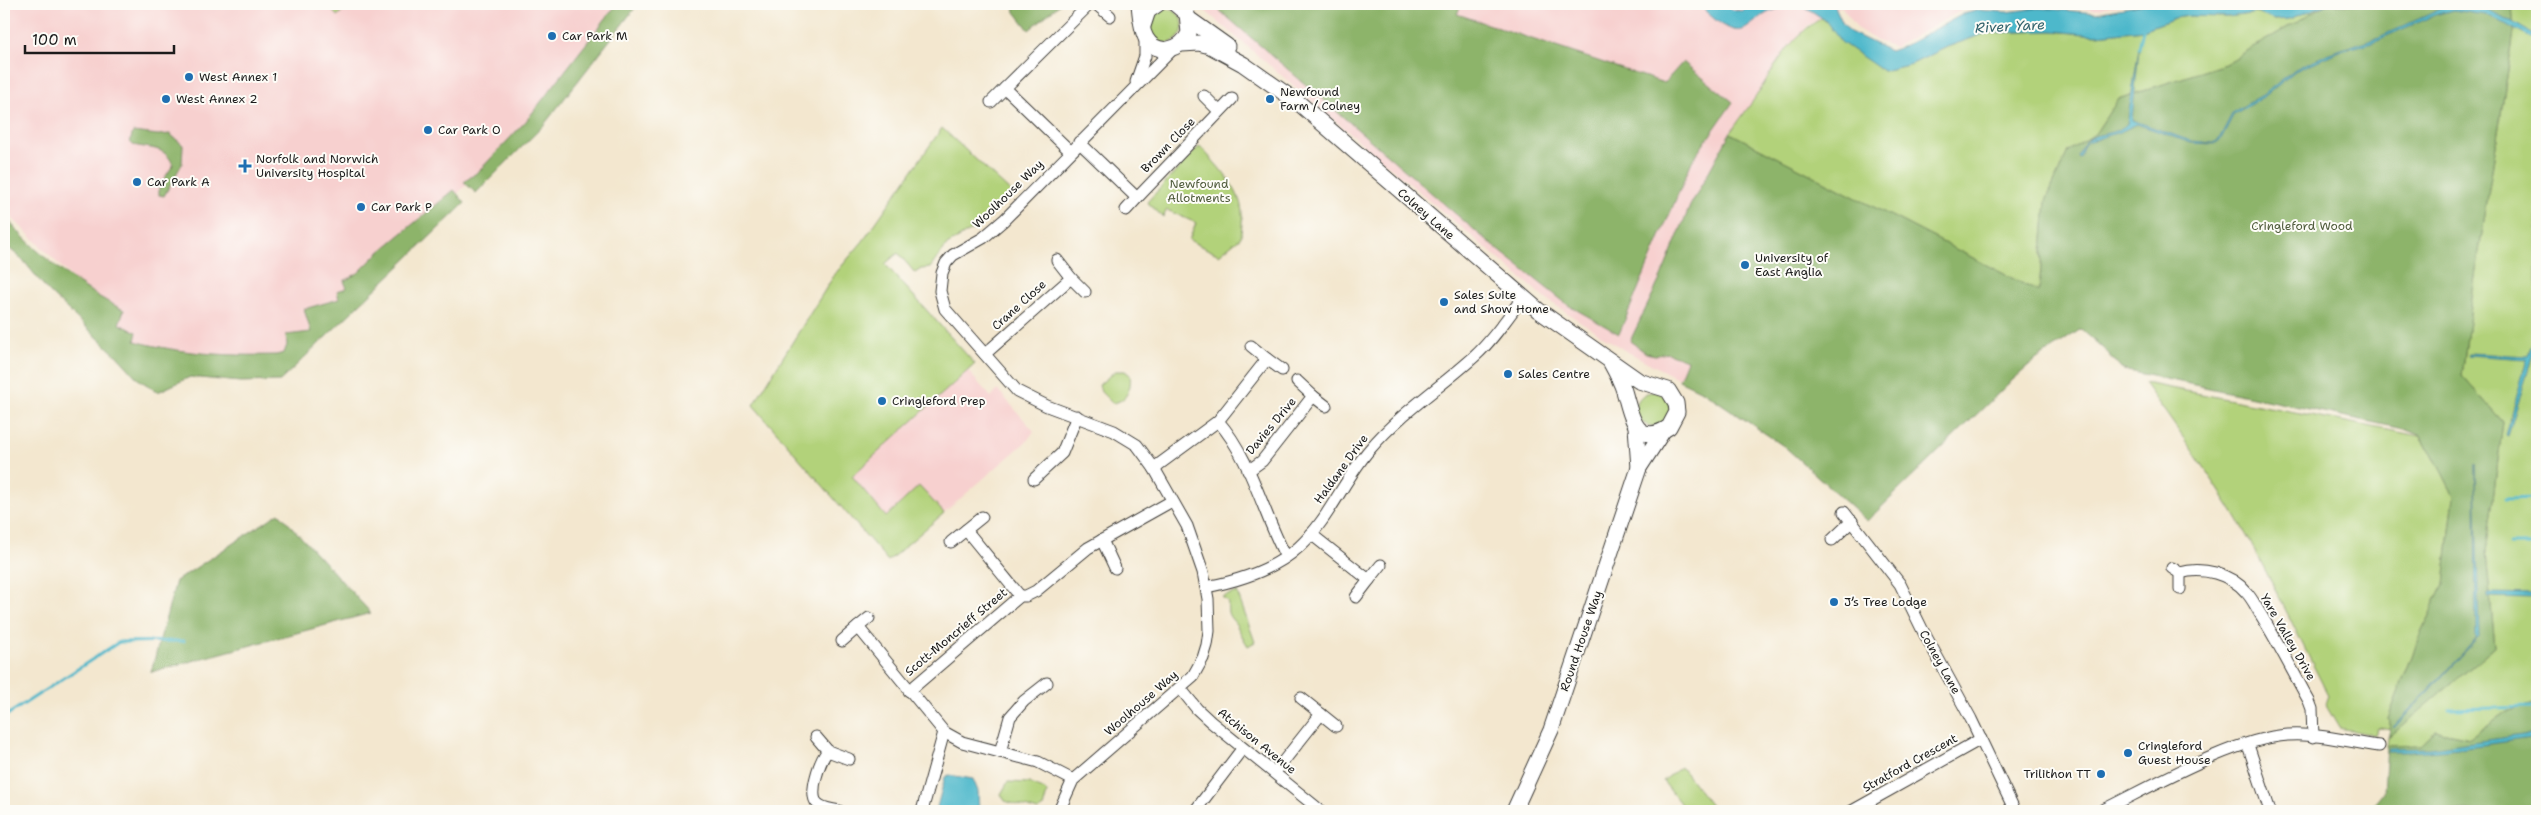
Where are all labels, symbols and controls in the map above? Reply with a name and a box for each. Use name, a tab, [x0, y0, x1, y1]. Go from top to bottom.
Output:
water label: River Yare	[1975, 15, 2045, 37]
scale bar	[25, 22, 174, 54]
place label: Car Park M	[562, 28, 628, 44]
text: 100 m	[32, 30, 77, 50]
marker: Car Park M	[546, 30, 558, 42]
place label: West Annex 1	[199, 69, 277, 85]
marker: West Annex 1	[183, 71, 195, 83]
place label: Newfound Farm / Colney	[1280, 84, 1360, 114]
place label: West Annex 2	[176, 91, 258, 107]
marker: West Annex 2	[160, 93, 172, 105]
marker: Newfound Farm / Colney	[1264, 93, 1276, 105]
street label: Brown Close	[1137, 114, 1199, 176]
place label: Car Park O	[438, 122, 501, 138]
marker: Car Park O	[422, 124, 434, 136]
place label: Norfolk and Norwich University Hospital	[256, 151, 378, 181]
street label: Woolhouse Way	[969, 156, 1047, 232]
marker: Norfolk and Norwich University Hospital	[238, 159, 252, 173]
place label: Car Park A	[147, 174, 210, 190]
marker: Car Park A	[131, 176, 143, 188]
park label: Newfound Allotments	[1167, 176, 1231, 206]
street label: Colney Lane	[1394, 185, 1458, 243]
place label: Car Park P	[371, 199, 432, 215]
marker: Car Park P	[355, 201, 367, 213]
park label: Cringleford Wood	[2251, 218, 2353, 234]
place label: University of East Anglia	[1755, 250, 1829, 280]
marker: University of East Anglia	[1739, 259, 1751, 271]
street label: Crane Close	[988, 276, 1050, 334]
place label: Sales Suite and Show Home	[1454, 287, 1549, 317]
marker: Sales Suite and Show Home	[1438, 296, 1450, 308]
place label: Sales Centre	[1518, 366, 1590, 382]
marker: Sales Centre	[1502, 368, 1514, 380]
place label: Cringleford Prep	[892, 393, 986, 409]
street label: Davies Drive	[1242, 394, 1300, 458]
marker: Cringleford Prep	[876, 395, 888, 407]
street label: Haldane Drive	[1310, 431, 1372, 507]
street label: Scott-Moncrieff Street	[902, 584, 1010, 680]
street label: Round House Way	[1556, 588, 1606, 694]
street label: Yare Valley Drive	[2257, 591, 2319, 683]
place label: J’s Tree Lodge	[1844, 594, 1927, 610]
marker: J’s Tree Lodge	[1828, 596, 1840, 608]
street label: Colney Lane	[1916, 627, 1964, 697]
street label: Woolhouse Way	[1101, 667, 1181, 739]
street label: Atchison Avenue	[1214, 704, 1300, 778]
street label: Stratford Crescent	[1860, 730, 1960, 796]
place label: Cringleford Guest House	[2138, 738, 2211, 768]
marker: Cringleford Guest House	[2122, 747, 2134, 759]
place label: Trilithon TT	[2023, 766, 2092, 782]
marker: Trilithon TT	[2095, 768, 2107, 780]

